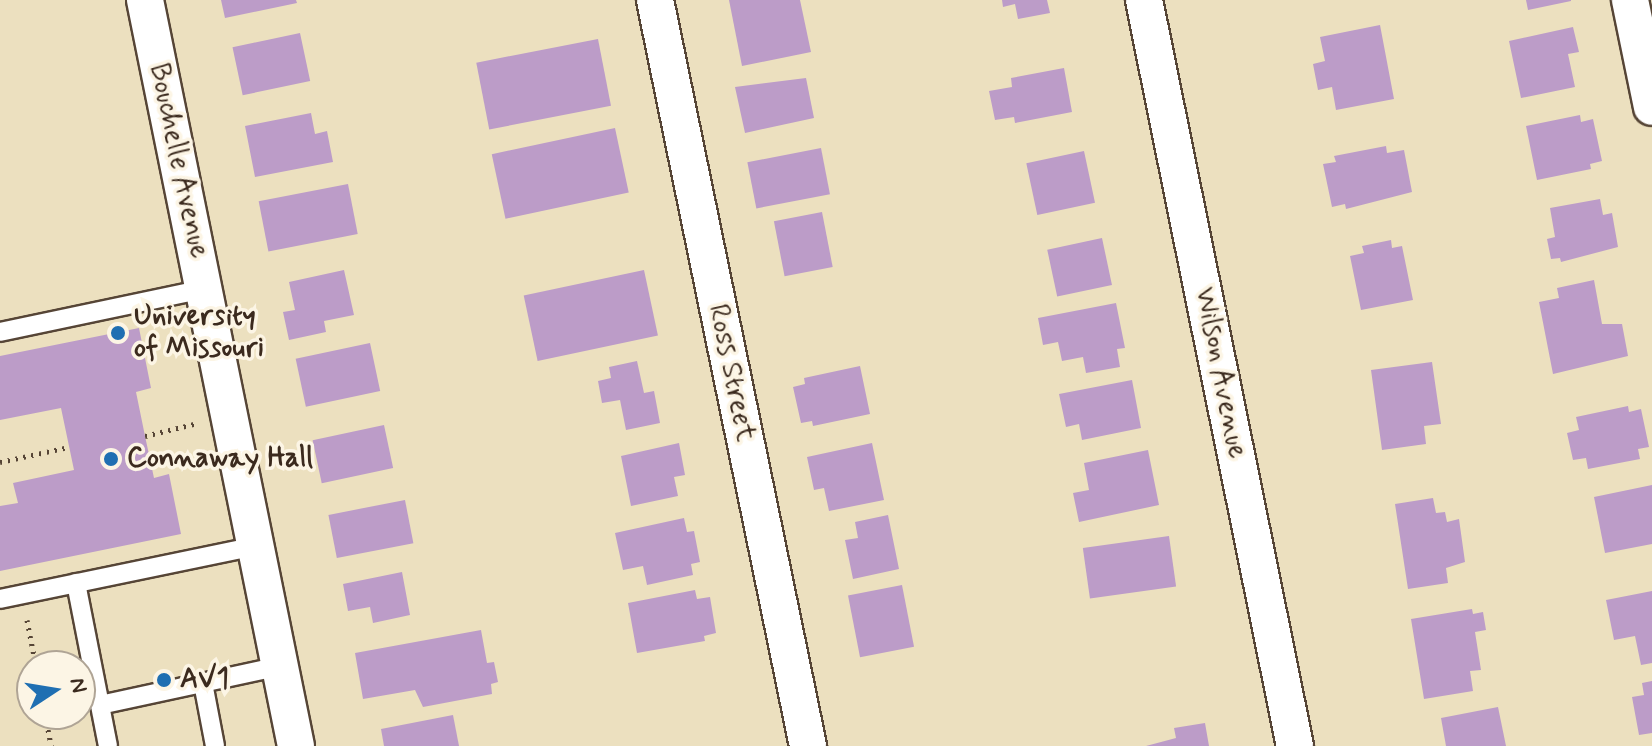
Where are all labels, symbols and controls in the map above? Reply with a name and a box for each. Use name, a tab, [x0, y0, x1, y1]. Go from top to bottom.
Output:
street label: Bouchelle Avenue	[140, 58, 216, 264]
street label: Wilson Avenue	[1187, 286, 1253, 460]
place label: University of Missouri	[134, 300, 265, 366]
street label: Ross Street	[700, 301, 762, 445]
marker: University of Missouri	[109, 324, 127, 342]
place label: Connaway Hall	[127, 442, 312, 476]
marker: Connaway Hall	[102, 450, 120, 468]
north arrow	[16, 650, 96, 730]
place label: AV1	[180, 663, 229, 697]
marker: AV1	[155, 671, 173, 689]
text: N	[62, 675, 93, 696]

